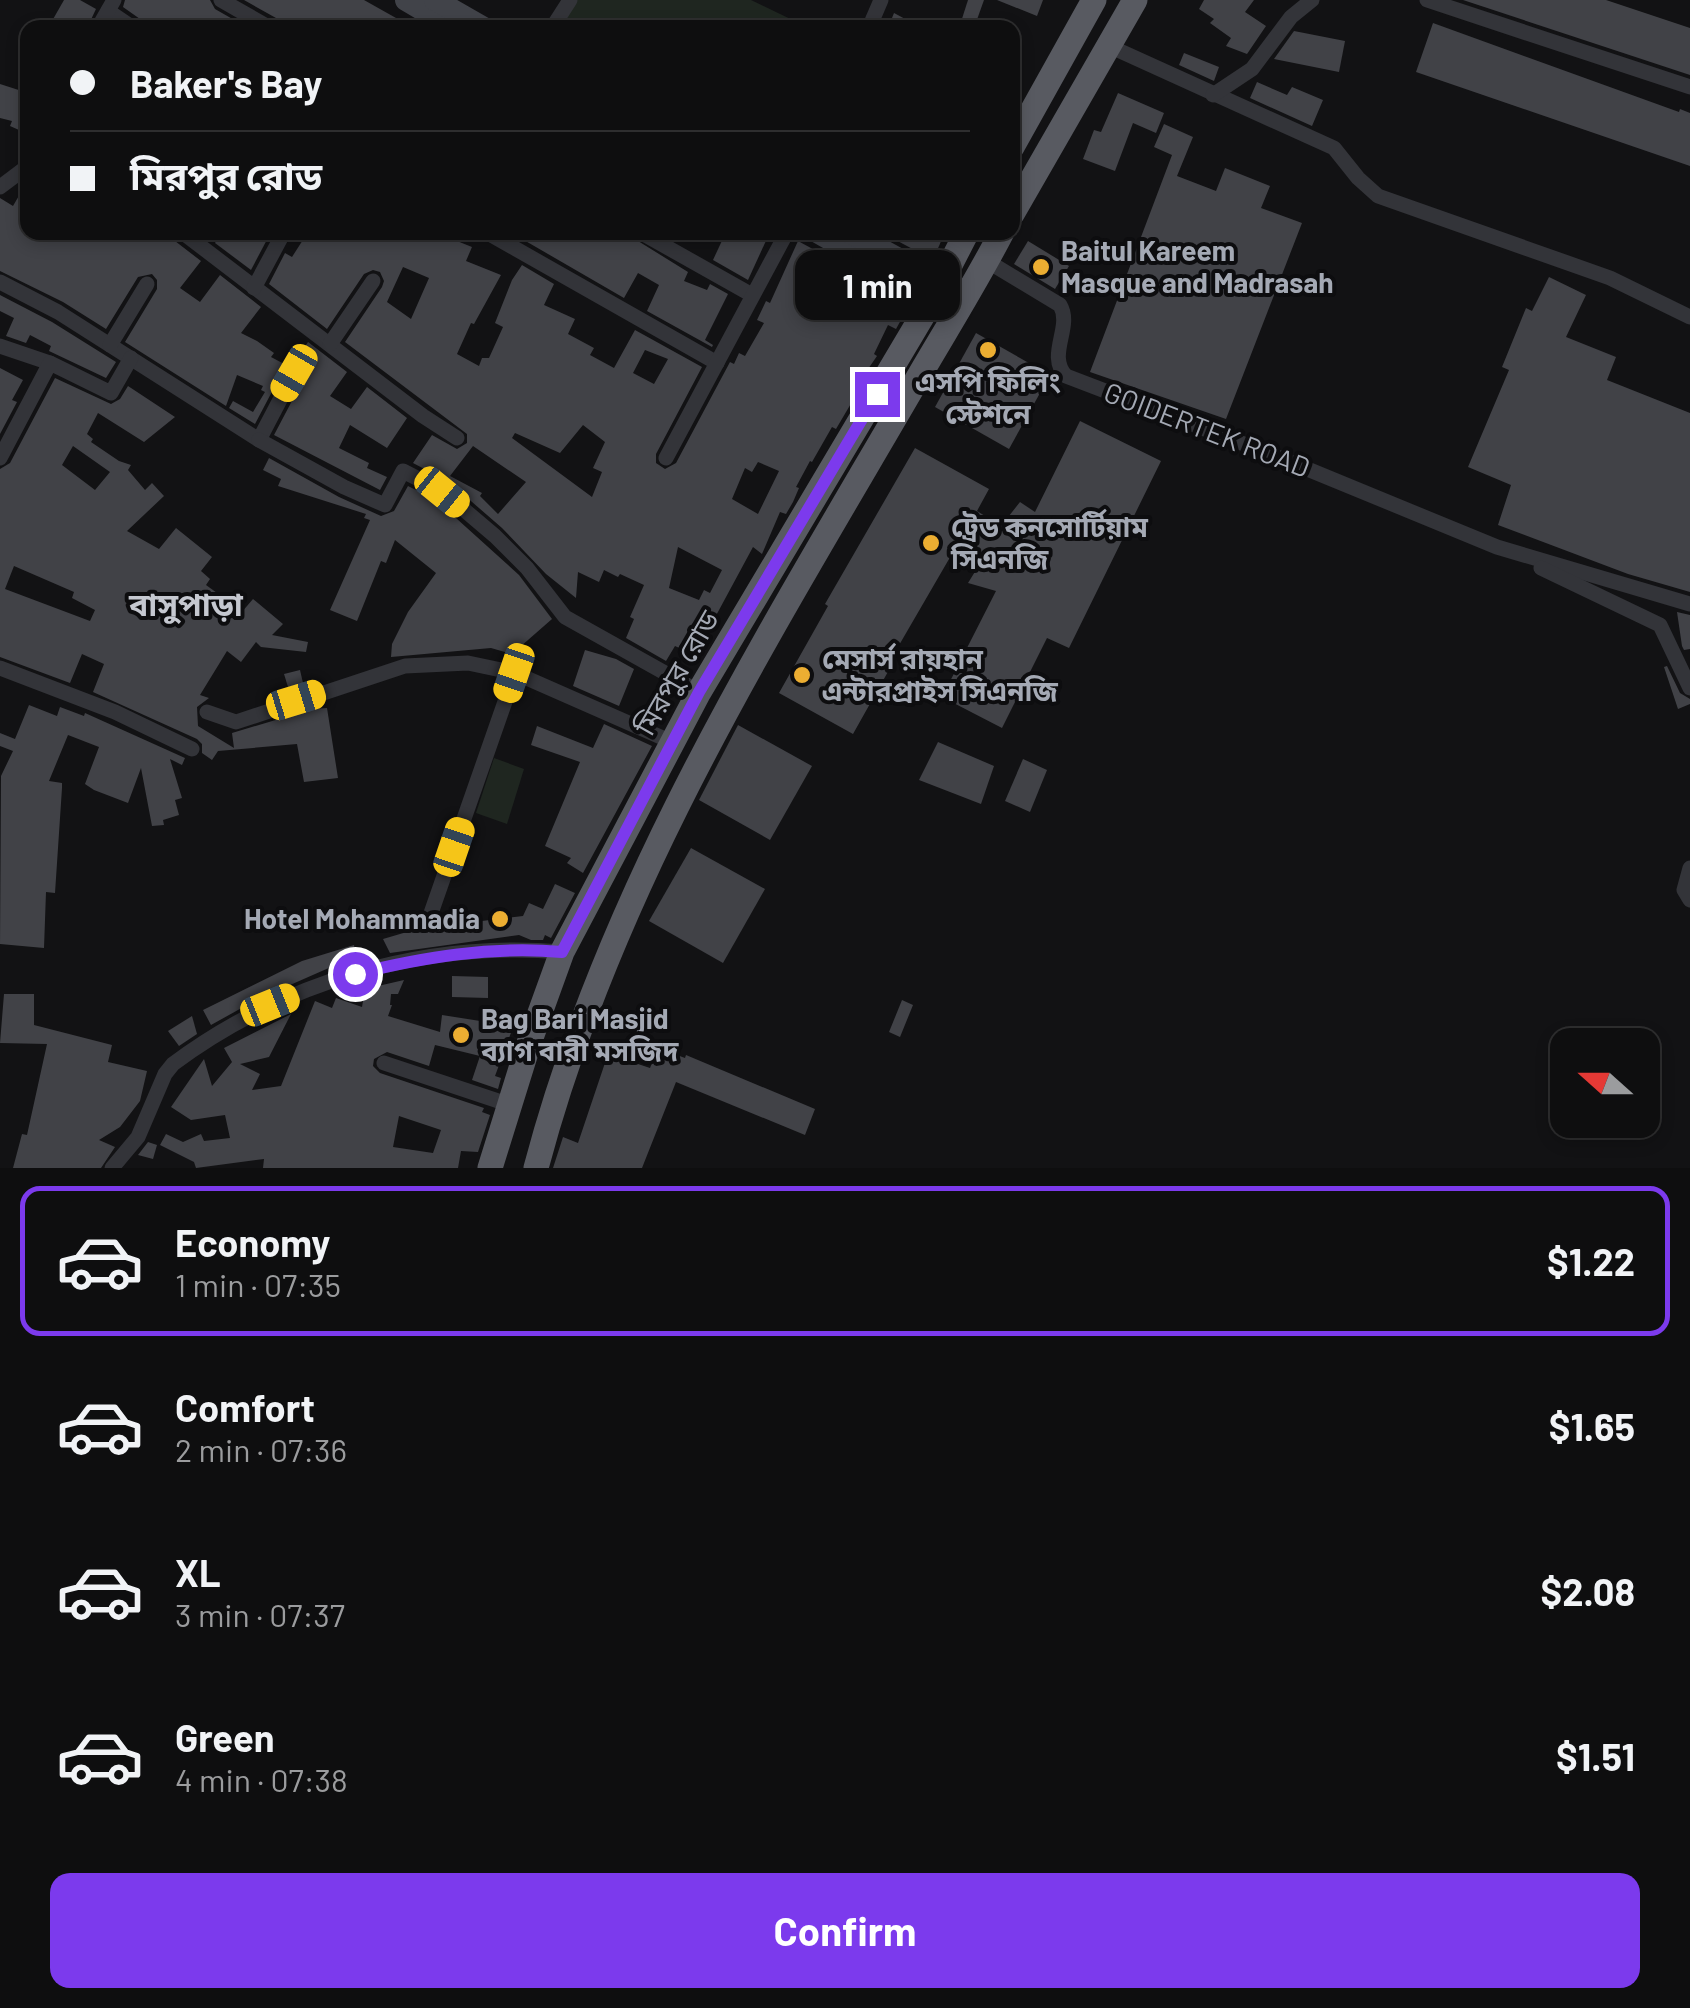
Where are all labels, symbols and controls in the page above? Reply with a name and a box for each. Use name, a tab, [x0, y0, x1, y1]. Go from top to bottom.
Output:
text: Baker's Bay	[130, 60, 322, 106]
text: মিরপুর রোড	[130, 152, 322, 198]
place label: Baitul Kareem Masque and Madrasah	[1061, 233, 1334, 299]
callout: 1 min	[794, 249, 960, 319]
marker: Baitul Kareem Masque and Madrasah	[1030, 256, 1052, 278]
text: 1 min	[842, 266, 913, 304]
marker: এসপি ফিলিং স্টেশনে	[977, 339, 999, 361]
car	[266, 340, 322, 406]
place label: এসপি ফিলিং স্টেশনে	[915, 364, 1061, 430]
route end	[855, 372, 900, 417]
street label: GOIDERTEK ROAD	[1100, 374, 1315, 484]
car	[409, 461, 475, 523]
place label: ট্রেড কনসোর্টিয়াম সিএনজি	[950, 508, 1149, 575]
marker: ট্রেড কনসোর্টিয়াম সিএনজি	[920, 532, 942, 554]
district label: বাসুপাড়া	[128, 584, 244, 624]
street label: মিরপুর রোড	[626, 603, 727, 742]
car	[490, 640, 538, 706]
place label: মেসার্স রায়হান এন্টারপ্রাইস সিএনজি	[822, 641, 1059, 707]
marker: মেসার্স রায়হান এন্টারপ্রাইস সিএনজি	[791, 664, 813, 686]
car	[263, 677, 329, 723]
car	[430, 814, 478, 880]
place label: Hotel Mohammadia	[244, 901, 480, 935]
marker: Hotel Mohammadia	[489, 908, 511, 930]
route start	[333, 952, 378, 997]
car	[237, 980, 303, 1030]
place label: Bag Bari Masjid ব্যাগ বারী মসজিদ	[480, 1001, 679, 1067]
marker: Bag Bari Masjid ব্যাগ বারী মসজিদ	[450, 1024, 472, 1046]
north arrow	[1550, 1028, 1660, 1138]
map controls	[1550, 1028, 1660, 1138]
icon: car	[55, 1216, 145, 1306]
text: Economy	[175, 1219, 330, 1265]
text: $1.22	[1547, 1238, 1635, 1284]
text: 1 min · 07:35	[175, 1265, 341, 1303]
icon: car	[55, 1381, 145, 1471]
text: Comfort	[175, 1384, 315, 1430]
text: $1.65	[1549, 1403, 1635, 1449]
text: 2 min · 07:36	[175, 1430, 347, 1468]
icon: car	[55, 1546, 145, 1636]
text: XL	[175, 1549, 221, 1595]
text: $2.08	[1540, 1568, 1635, 1614]
text: 3 min · 07:37	[175, 1595, 345, 1633]
icon: car	[55, 1711, 145, 1801]
text: Green	[175, 1714, 275, 1760]
text: $1.51	[1556, 1733, 1635, 1779]
text: 4 min · 07:38	[175, 1760, 348, 1798]
button: Confirm	[50, 1873, 1640, 1988]

